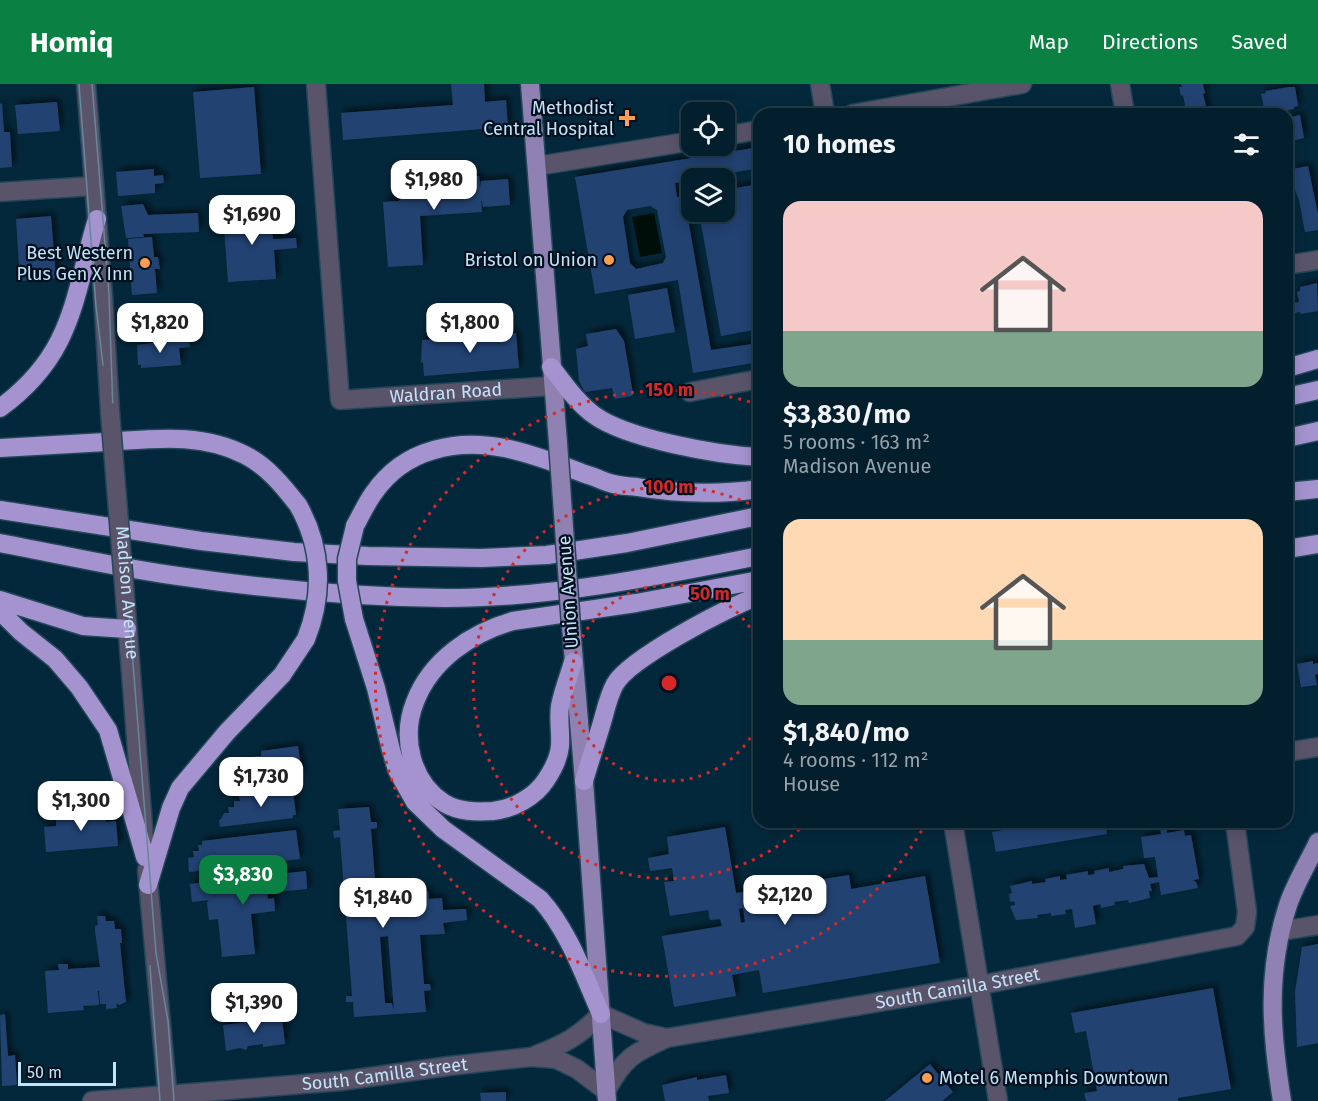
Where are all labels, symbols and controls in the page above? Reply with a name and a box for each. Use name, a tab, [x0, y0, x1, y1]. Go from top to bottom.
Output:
text: Homiq	[30, 26, 113, 59]
text: Map	[1029, 29, 1069, 55]
text: Directions	[1102, 29, 1198, 55]
text: Saved	[1231, 29, 1288, 55]
place label: Methodist Central Hospital	[483, 97, 614, 140]
map controls	[681, 102, 735, 222]
button: locate	[681, 102, 735, 156]
marker: Methodist Central Hospital	[618, 109, 636, 127]
icon: filters	[1230, 128, 1263, 161]
text: 10 homes	[783, 129, 896, 160]
pin: $1,980	[385, 160, 483, 211]
text: $1,980	[405, 167, 463, 191]
button: layers	[681, 168, 735, 222]
pin: $1,690	[203, 195, 301, 246]
text: $1,690	[223, 202, 281, 226]
icon: home	[969, 240, 1077, 348]
place label: Best Western Plus Gen X Inn	[16, 242, 133, 285]
place label: Bristol on Union	[464, 249, 597, 271]
marker: Bristol on Union	[602, 253, 616, 267]
marker: Best Western Plus Gen X Inn	[138, 256, 152, 270]
pin: $1,820	[111, 303, 209, 354]
pin: $1,800	[421, 303, 519, 354]
text: $1,820	[131, 310, 189, 334]
text: $1,800	[440, 310, 500, 334]
street label: Waldran Road	[389, 378, 503, 408]
text: 150 m	[645, 379, 693, 401]
text: $3,830/mo	[783, 399, 911, 430]
text: 5 rooms · 163 m²	[783, 430, 930, 454]
text: Madison Avenue	[783, 454, 931, 478]
text: 100 m	[645, 476, 693, 498]
street label: Madison Avenue	[111, 525, 144, 660]
street label: Union Avenue	[553, 535, 583, 649]
icon: home	[969, 558, 1077, 666]
text: 50 m	[690, 583, 730, 605]
centre of rings	[659, 673, 679, 693]
text: $1,840/mo	[783, 717, 910, 748]
text: 4 rooms · 112 m²	[783, 748, 929, 772]
pin: $1,730	[212, 757, 310, 808]
text: $1,730	[233, 764, 289, 788]
text: House	[783, 772, 840, 796]
pin: $1,300	[32, 781, 130, 832]
text: $1,300	[52, 788, 110, 812]
pin: $3,830	[194, 855, 292, 906]
text: $3,830	[213, 862, 273, 886]
pin: $2,120	[736, 875, 834, 926]
pin: $1,840	[334, 878, 432, 929]
text: $2,120	[757, 882, 813, 906]
text: $1,840	[354, 885, 412, 909]
street label: South Camilla Street	[874, 963, 1042, 1014]
pin: $1,390	[205, 983, 303, 1034]
text: $1,390	[225, 990, 283, 1014]
street label: South Camilla Street	[301, 1053, 469, 1095]
scale bar	[18, 1059, 116, 1086]
text: 50 m	[27, 1063, 62, 1082]
place label: Motel 6 Memphis Downtown	[939, 1067, 1168, 1089]
marker: Motel 6 Memphis Downtown	[920, 1071, 934, 1085]

